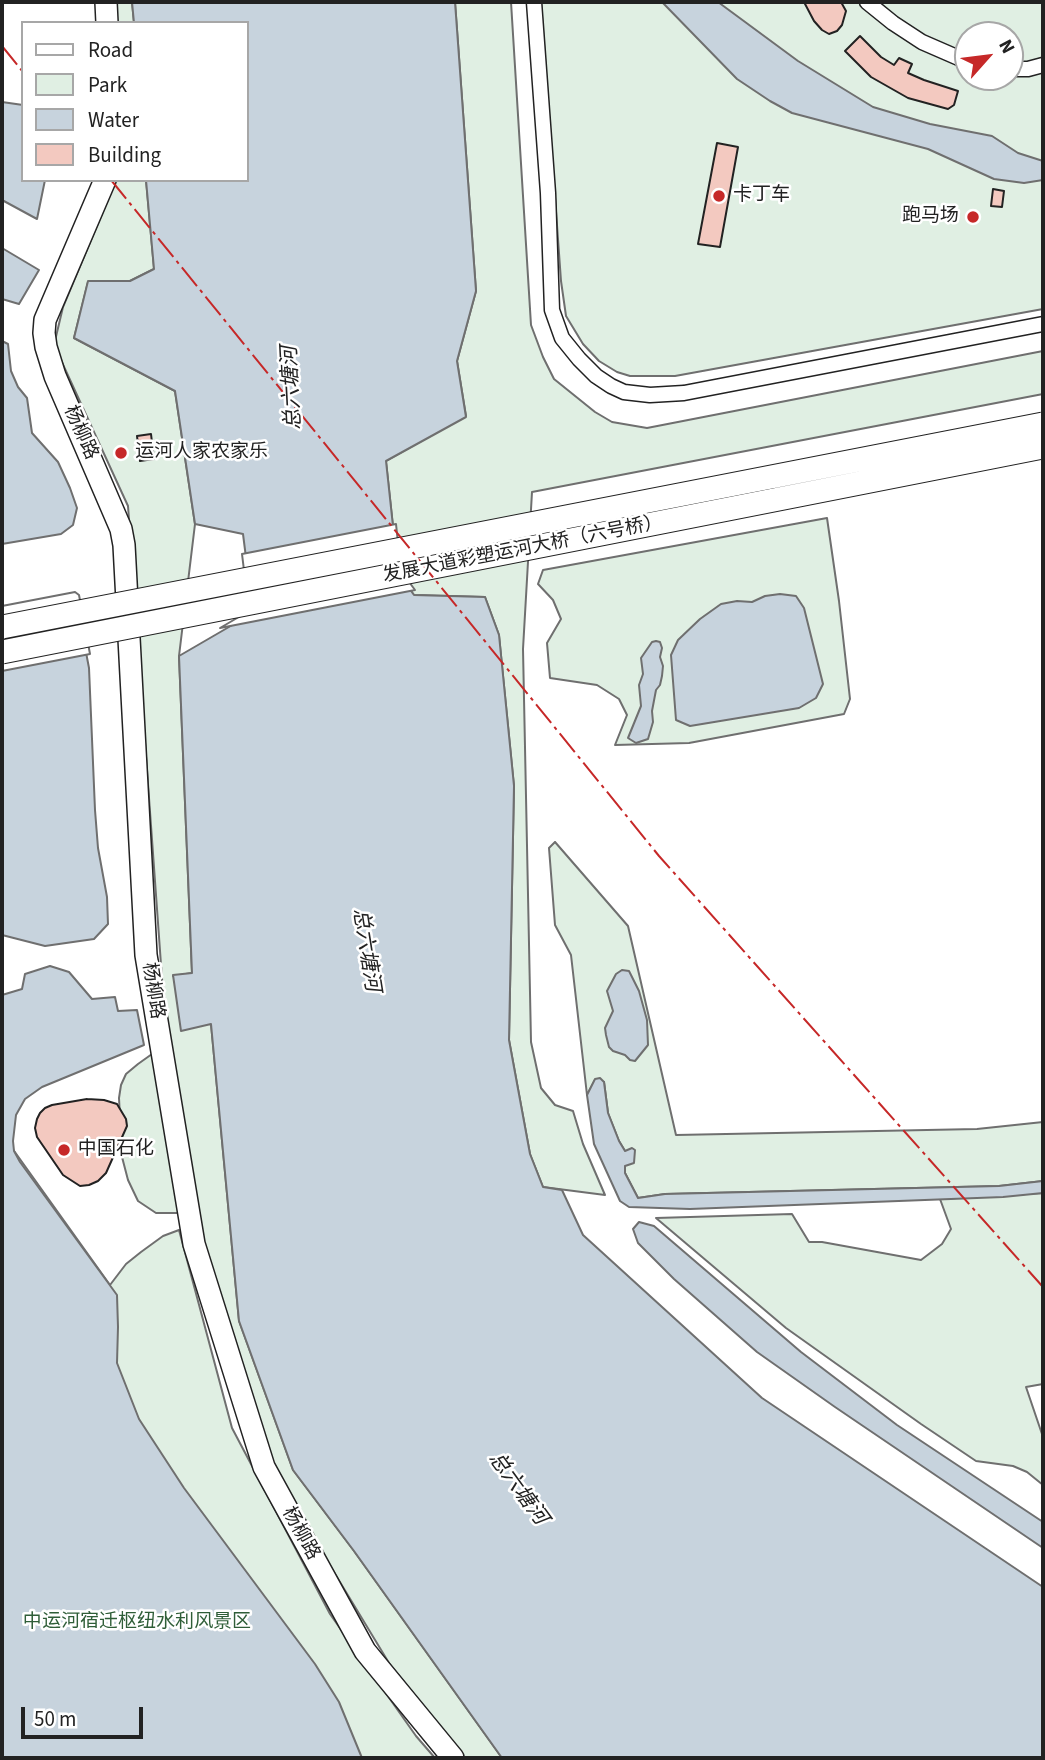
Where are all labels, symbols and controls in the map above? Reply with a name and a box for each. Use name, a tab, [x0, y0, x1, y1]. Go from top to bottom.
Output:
legend	[21, 21, 248, 182]
north arrow	[954, 21, 1024, 91]
text: Road	[88, 35, 133, 65]
text: N	[991, 35, 1021, 59]
text: Park	[88, 70, 127, 100]
text: Water	[88, 105, 139, 135]
text: Building	[88, 140, 161, 170]
place label: 卡丁车	[733, 185, 790, 207]
marker: 卡丁车	[711, 188, 727, 204]
place label: 跑马场	[902, 206, 959, 228]
marker: 跑马场	[965, 209, 981, 225]
water label: 总六塘河	[278, 345, 308, 431]
street label: 杨柳路	[58, 402, 102, 464]
place label: 运河人家农家乐	[135, 442, 268, 464]
marker: 运河人家农家乐	[113, 445, 129, 461]
street label: 发展大道彩塑运河大桥（六号桥）	[381, 512, 665, 588]
water label: 总六塘河	[346, 907, 384, 993]
street label: 杨柳路	[136, 961, 168, 1021]
place label: 中国石化	[78, 1139, 154, 1161]
marker: 中国石化	[56, 1142, 72, 1158]
water label: 总六塘河	[482, 1448, 552, 1530]
street label: 杨柳路	[276, 1504, 324, 1564]
park label: 中运河宿迁枢纽水利风景区	[23, 1612, 251, 1634]
scale bar	[24, 1694, 147, 1738]
text: 50 m	[34, 1704, 76, 1734]

